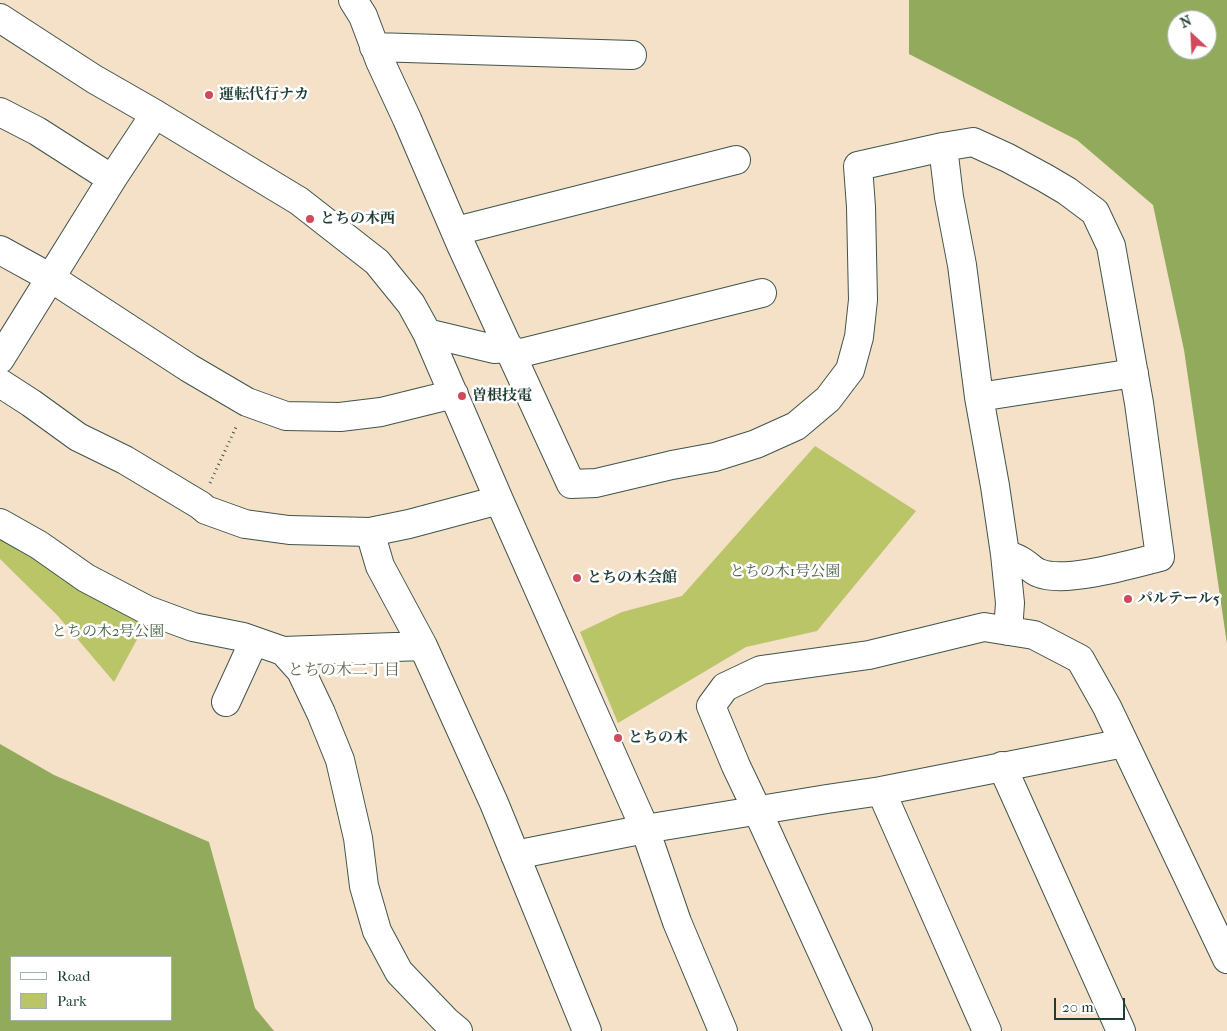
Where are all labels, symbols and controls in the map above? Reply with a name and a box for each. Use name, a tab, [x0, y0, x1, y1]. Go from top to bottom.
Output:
north arrow	[1167, 10, 1217, 60]
text: N	[1177, 12, 1194, 32]
place label: 運転代行ナカ	[219, 86, 309, 104]
marker: 運転代行ナカ	[203, 89, 215, 101]
place label: とちの木西	[320, 210, 395, 228]
marker: とちの木西	[304, 213, 316, 225]
place label: 曽根技電	[472, 387, 532, 405]
marker: 曽根技電	[456, 390, 468, 402]
park label: とちの木1号公園	[730, 563, 840, 581]
place label: とちの木会館	[587, 569, 677, 587]
marker: とちの木会館	[571, 572, 583, 584]
place label: パルテール5	[1138, 590, 1219, 608]
marker: パルテール5	[1122, 593, 1134, 605]
park label: とちの木2号公園	[52, 623, 164, 641]
district label: とちの木二丁目	[288, 661, 400, 681]
place label: とちの木	[628, 729, 688, 747]
marker: とちの木	[612, 732, 624, 744]
legend	[10, 956, 172, 1021]
text: Road	[57, 967, 90, 985]
scale bar	[1057, 988, 1128, 1020]
text: Park	[57, 992, 87, 1010]
text: 20 m	[1062, 998, 1094, 1016]

